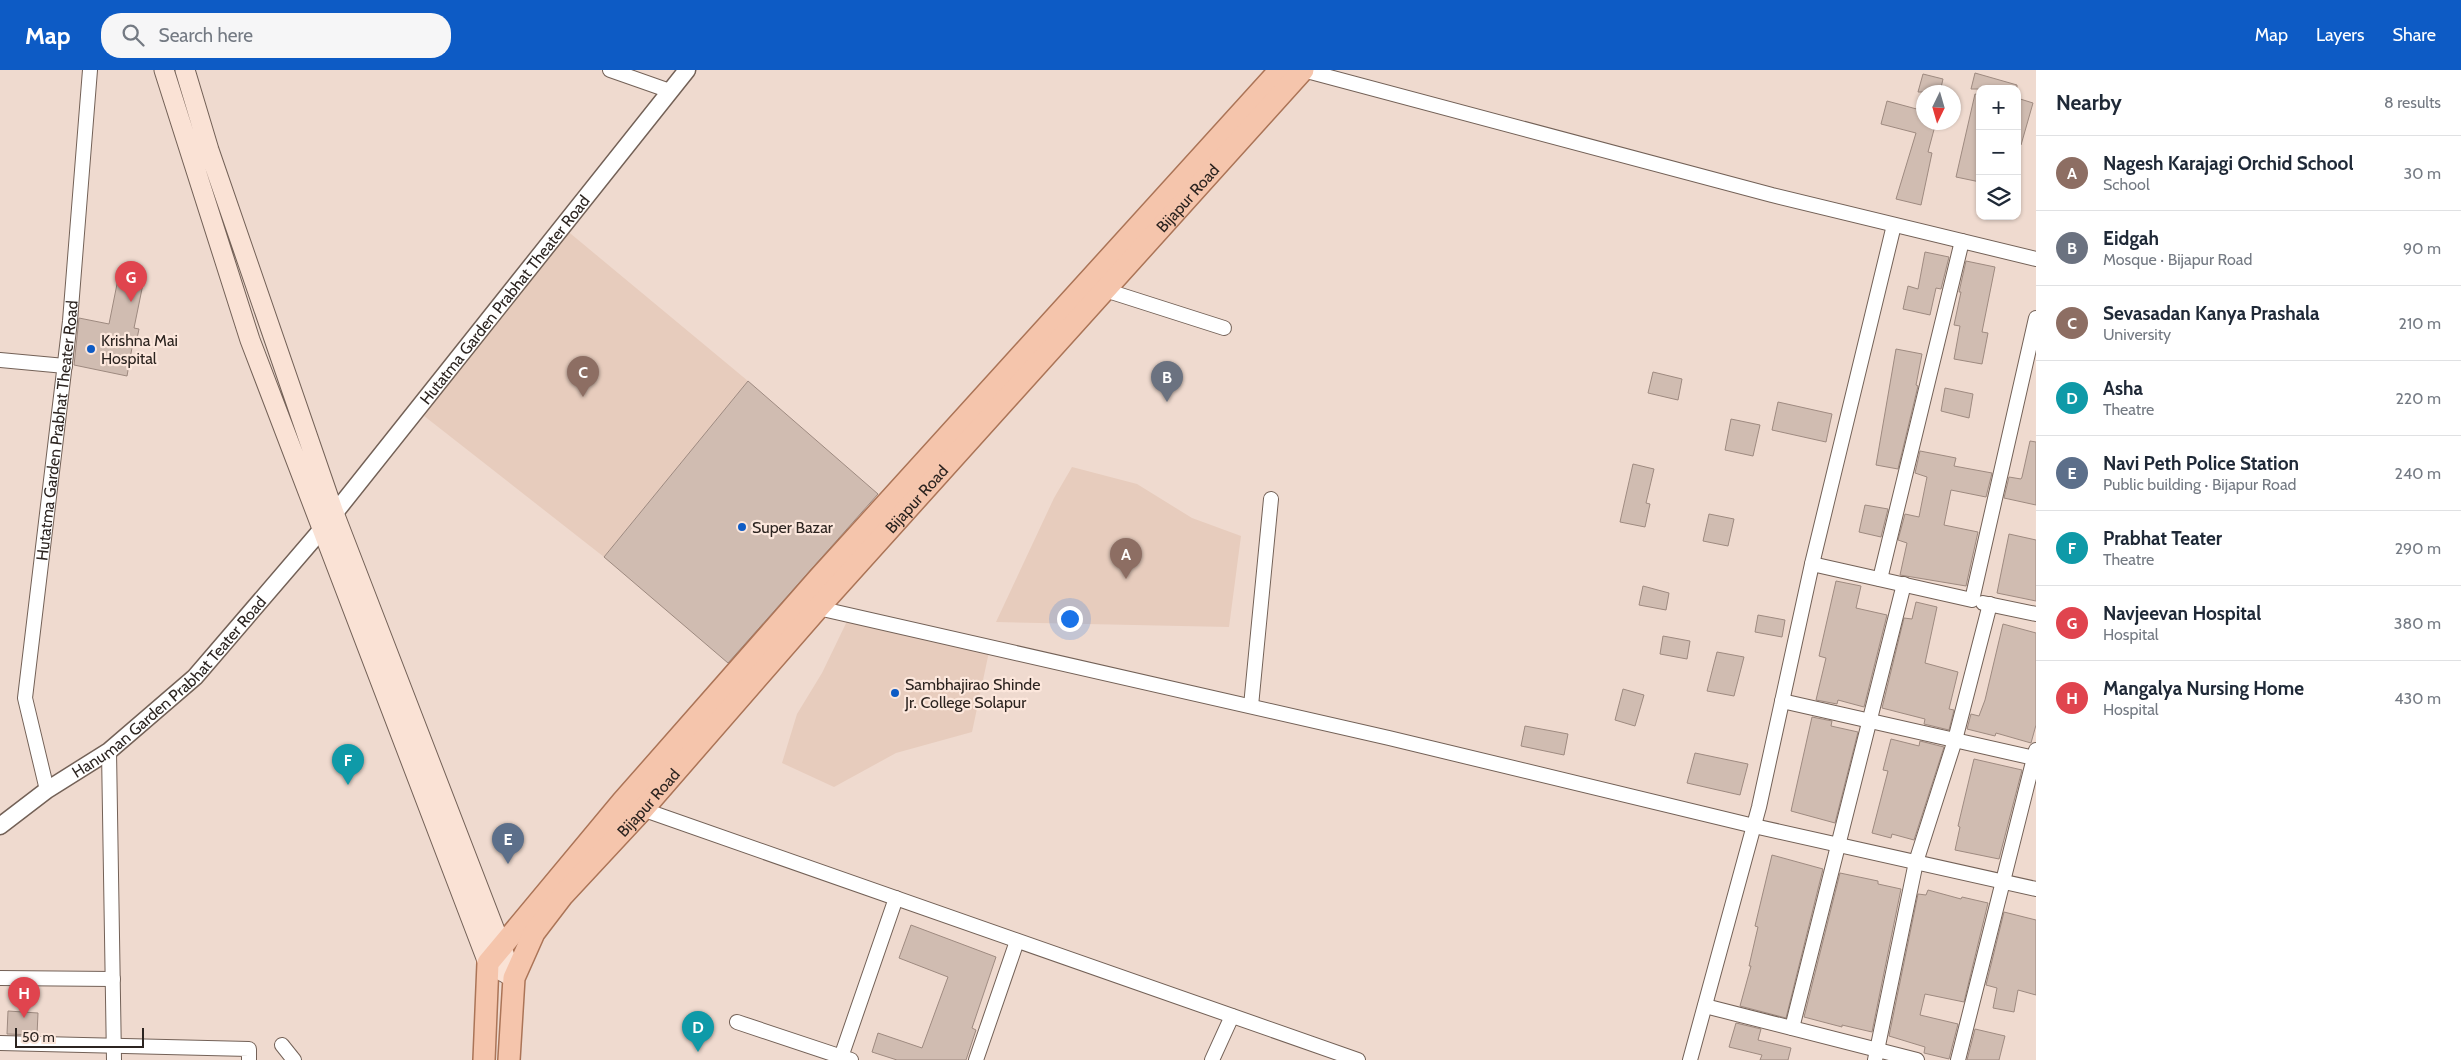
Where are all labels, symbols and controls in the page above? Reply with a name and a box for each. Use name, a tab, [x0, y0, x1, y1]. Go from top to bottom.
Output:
search box	[101, 13, 451, 58]
text: Map	[25, 21, 71, 50]
icon: search	[119, 21, 147, 49]
text: Search here	[159, 24, 253, 47]
text: Map	[2255, 24, 2288, 46]
text: Layers	[2316, 24, 2365, 46]
text: Share	[2393, 24, 2436, 46]
north arrow	[1916, 85, 1961, 130]
map controls	[1976, 85, 2021, 220]
button: +	[1976, 85, 2021, 130]
text: Nearby	[2056, 90, 2122, 115]
text: 8 results	[2384, 93, 2441, 112]
button: −	[1976, 130, 2021, 175]
text: Nagesh Karajagi Orchid School	[2103, 152, 2353, 175]
street label: Bijapur Road	[1152, 161, 1223, 236]
text: A	[2067, 164, 2077, 183]
text: 30 m	[2404, 164, 2441, 183]
button: layers	[1976, 175, 2021, 220]
text: School	[2103, 175, 2150, 194]
street label: Hutatma Garden Prabhat Theater Road	[416, 192, 594, 408]
text: Eidgah	[2103, 227, 2159, 250]
text: B	[2067, 239, 2077, 258]
text: 90 m	[2403, 239, 2441, 258]
text: Mosque · Bijapur Road	[2103, 250, 2252, 269]
pin: G	[115, 261, 147, 302]
street label: Hutatma Garden Prabhat Theater Road	[32, 300, 82, 562]
text: Sevasadan Kanya Prashala	[2103, 302, 2320, 325]
text: C	[2067, 314, 2077, 333]
text: 210 m	[2399, 314, 2441, 333]
text: University	[2103, 325, 2171, 344]
place label: Krishna Mai Hospital	[101, 331, 178, 368]
marker: Krishna Mai Hospital	[85, 343, 97, 355]
pin: C	[567, 356, 599, 397]
pin: B	[1151, 361, 1183, 402]
text: Asha	[2103, 377, 2143, 400]
text: D	[2066, 389, 2078, 408]
text: 220 m	[2395, 389, 2441, 408]
text: Theatre	[2103, 400, 2154, 419]
text: Navi Peth Police Station	[2103, 452, 2299, 475]
street label: Bijapur Road	[881, 461, 952, 537]
text: E	[2067, 464, 2077, 483]
text: 240 m	[2395, 464, 2441, 483]
text: Public building · Bijapur Road	[2103, 475, 2296, 494]
place label: Super Bazar	[752, 518, 834, 537]
marker: Super Bazar	[736, 521, 748, 533]
text: Prabhat Teater	[2103, 527, 2222, 550]
pin: A	[1110, 538, 1142, 579]
text: F	[2068, 539, 2076, 558]
text: 290 m	[2395, 539, 2441, 558]
text: Theatre	[2103, 550, 2154, 569]
street label: Hanuman Garden Prabhat Teater Road	[69, 592, 270, 782]
text: Navjeevan Hospital	[2103, 602, 2261, 625]
your location	[1057, 606, 1083, 632]
text: G	[2067, 614, 2077, 633]
text: 380 m	[2394, 614, 2441, 633]
text: Hospital	[2103, 625, 2159, 644]
place label: Sambhajirao Shinde Jr. College Solapur	[904, 675, 1040, 712]
text: Mangalya Nursing Home	[2103, 677, 2304, 700]
marker: Sambhajirao Shinde Jr. College Solapur	[889, 687, 901, 699]
text: H	[2066, 689, 2078, 708]
text: 430 m	[2394, 689, 2441, 708]
text: Hospital	[2103, 700, 2159, 719]
pin: F	[332, 744, 364, 785]
street label: Bijapur Road	[613, 765, 684, 841]
pin: E	[492, 823, 524, 864]
pin: H	[8, 977, 40, 1018]
pin: D	[682, 1011, 714, 1052]
scale bar	[15, 1025, 144, 1048]
text: 50 m	[22, 1028, 55, 1046]

